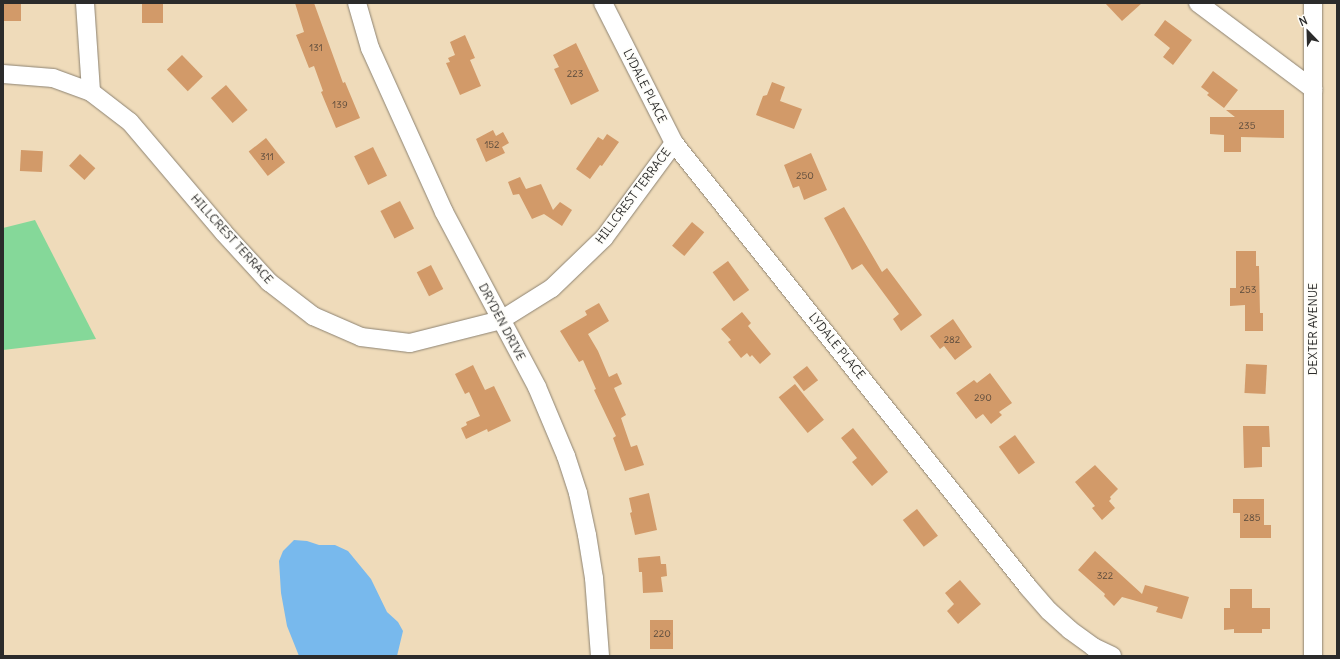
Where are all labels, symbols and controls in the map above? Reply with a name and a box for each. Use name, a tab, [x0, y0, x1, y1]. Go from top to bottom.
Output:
north arrow	[1288, 12, 1328, 52]
text: N	[1297, 13, 1310, 29]
house number: 131	[309, 42, 323, 54]
street label: LYDALE PLACE	[620, 47, 670, 125]
house number: 223	[567, 68, 583, 80]
house number: 139	[332, 99, 348, 111]
house number: 235	[1239, 120, 1255, 132]
house number: 152	[484, 139, 500, 151]
street label: HILLCREST TERRACE	[592, 145, 674, 247]
house number: 311	[260, 151, 274, 163]
house number: 250	[796, 170, 814, 182]
street label: HILLCREST TERRACE	[188, 191, 276, 287]
street label: DRYDEN DRIVE	[476, 281, 528, 363]
street label: DEXTER AVENUE	[1306, 283, 1320, 375]
house number: 253	[1240, 284, 1256, 296]
street label: LYDALE PLACE	[806, 310, 868, 382]
house number: 282	[944, 334, 960, 346]
house number: 290	[974, 392, 992, 404]
house number: 285	[1244, 512, 1260, 524]
house number: 322	[1097, 570, 1113, 582]
house number: 220	[653, 628, 671, 640]

